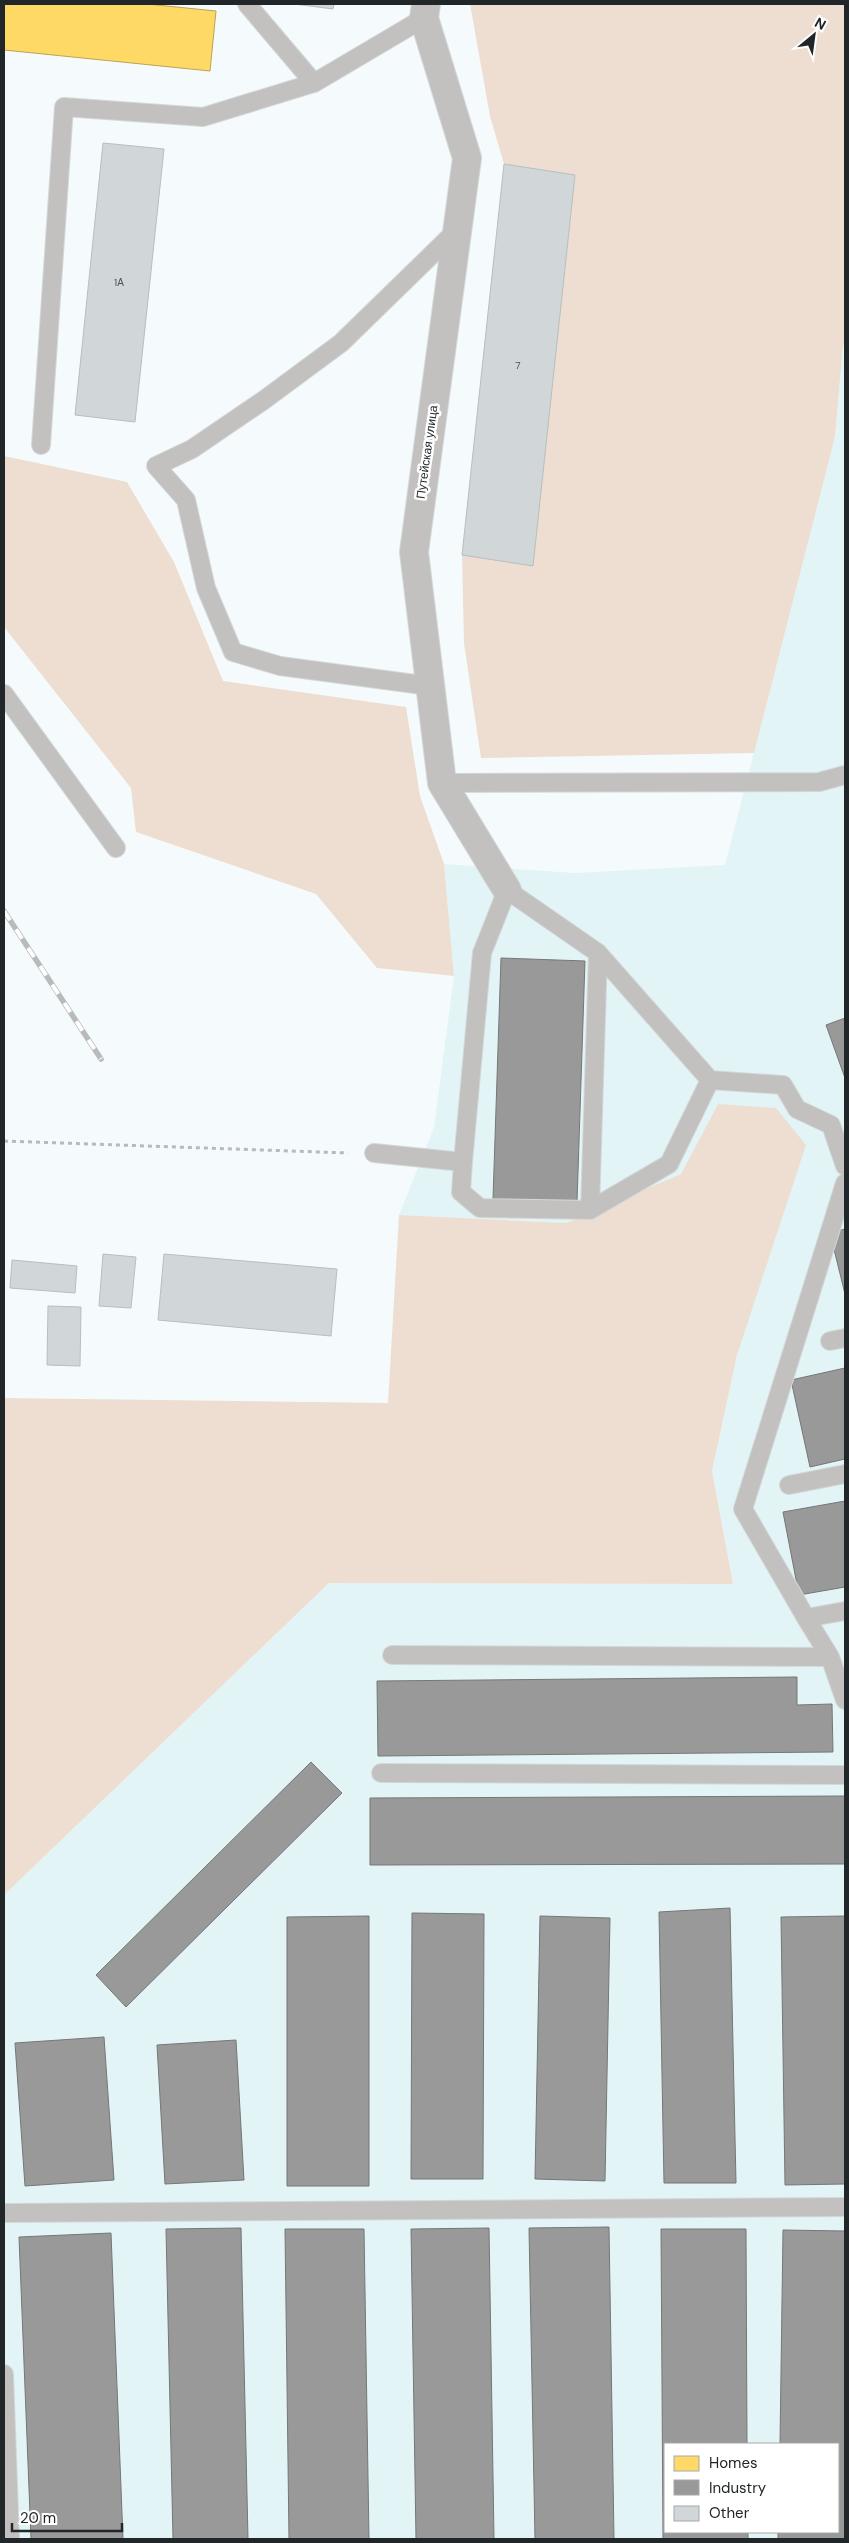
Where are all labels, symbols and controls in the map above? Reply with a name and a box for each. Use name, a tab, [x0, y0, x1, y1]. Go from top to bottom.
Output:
north arrow	[789, 10, 839, 60]
text: N	[811, 13, 829, 34]
house number: 1А	[114, 276, 124, 289]
house number: 7	[515, 359, 521, 372]
street label: Путейская улица	[413, 404, 442, 500]
legend	[664, 2443, 839, 2533]
text: Homes	[709, 2453, 758, 2473]
text: Industry	[709, 2478, 767, 2498]
scale bar	[12, 2500, 122, 2532]
text: Other	[709, 2503, 750, 2523]
text: 20 m	[20, 2508, 56, 2528]

